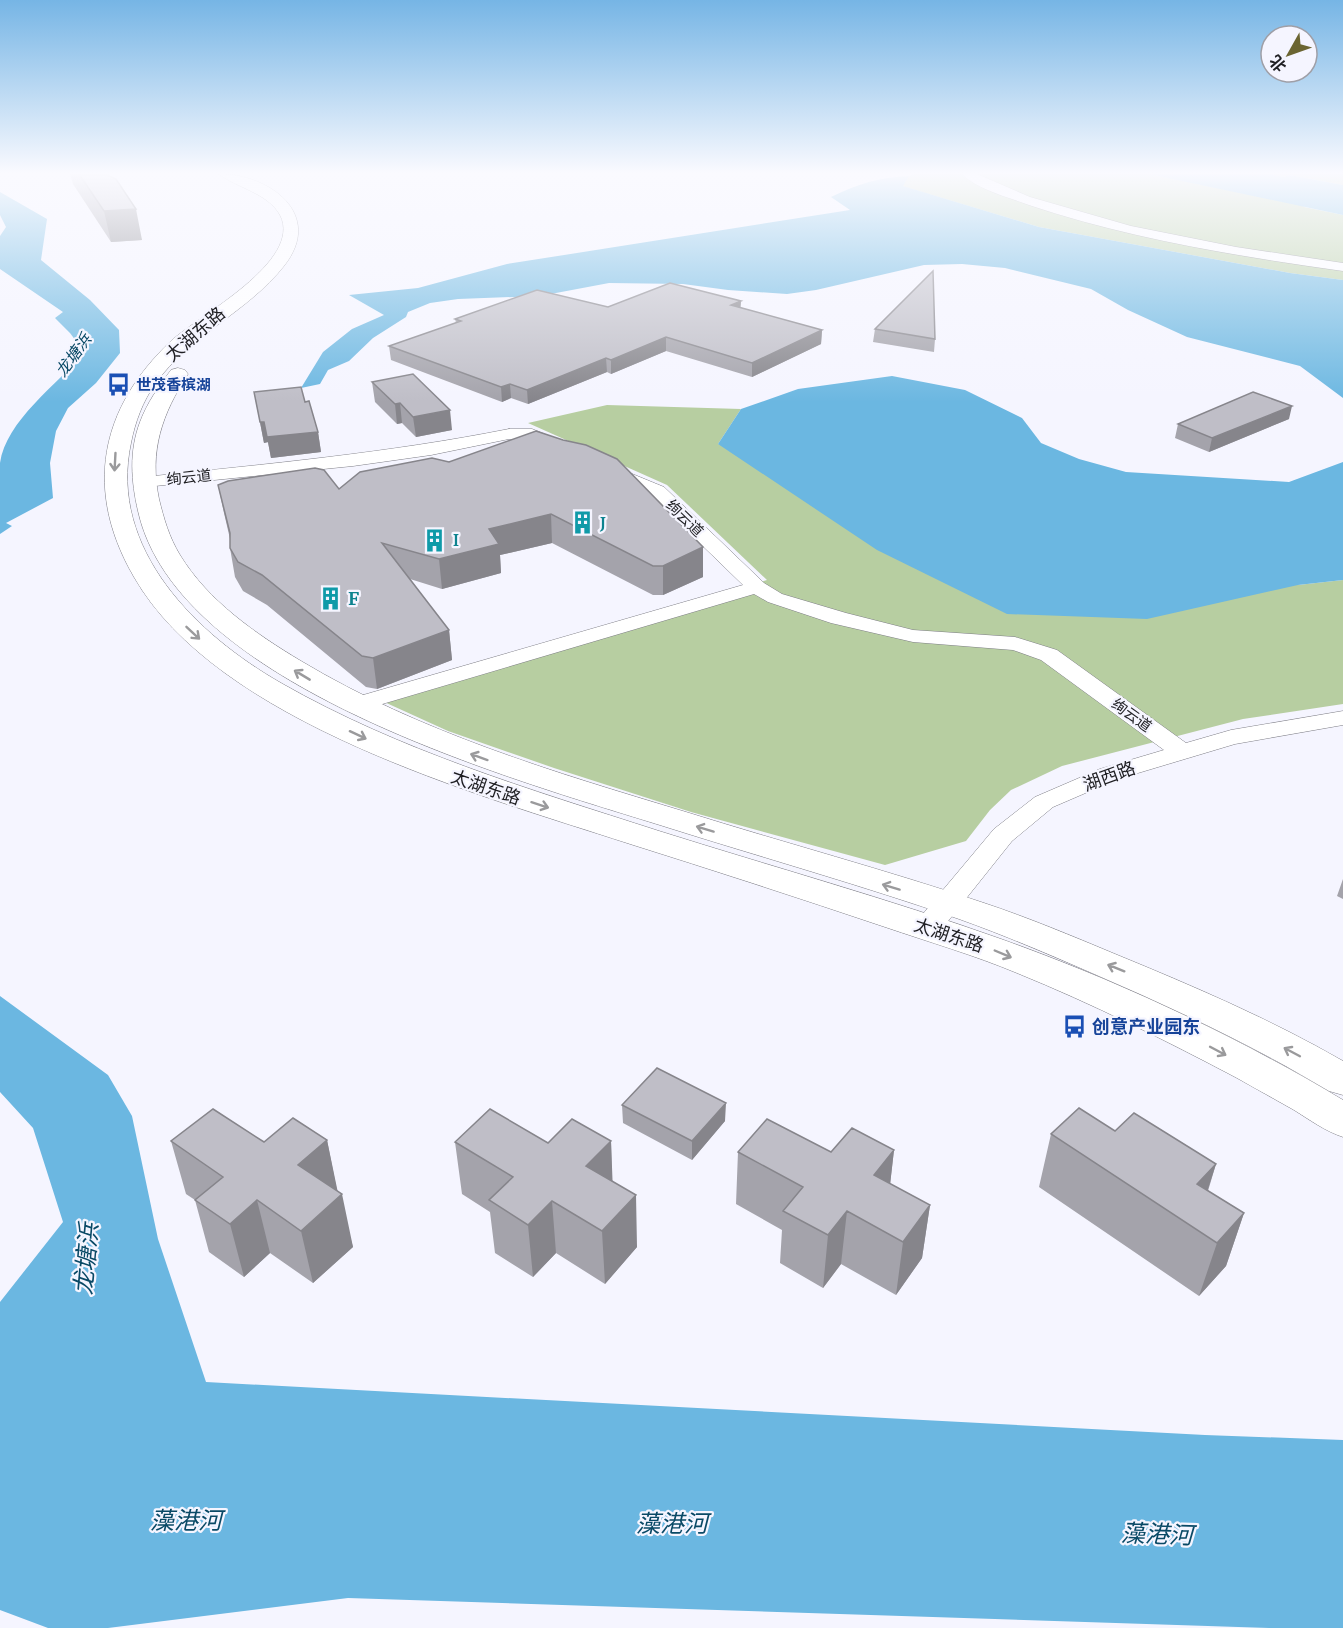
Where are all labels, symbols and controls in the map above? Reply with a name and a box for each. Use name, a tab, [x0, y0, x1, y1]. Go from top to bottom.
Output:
north arrow	[1259, 24, 1319, 84]
text: 北	[1265, 51, 1290, 76]
street label: 太湖东路	[160, 302, 230, 366]
water label: 龙塘浜	[51, 328, 96, 380]
bus stop icon: 世茂香槟湖	[105, 371, 131, 397]
place label: 世茂香槟湖	[136, 375, 211, 394]
one-way arrow	[110, 452, 121, 472]
street label: 绚云道	[166, 465, 212, 489]
street label: 绚云道	[662, 496, 708, 540]
building icon: J	[569, 510, 595, 536]
place label: J	[599, 514, 606, 533]
building icon: I	[422, 527, 448, 553]
place label: I	[453, 531, 459, 550]
building icon: F	[317, 585, 343, 611]
place label: F	[348, 587, 359, 610]
one-way arrow	[185, 626, 200, 640]
one-way arrow	[294, 669, 311, 681]
street label: 绚云道	[1108, 694, 1156, 736]
one-way arrow	[349, 730, 367, 742]
one-way arrow	[470, 751, 489, 762]
street label: 湖西路	[1080, 756, 1138, 796]
street label: 太湖东路	[448, 764, 524, 810]
one-way arrow	[530, 800, 549, 811]
one-way arrow	[696, 823, 715, 834]
one-way arrow	[882, 881, 901, 892]
street label: 太湖东路	[911, 913, 987, 957]
one-way arrow	[993, 948, 1011, 960]
one-way arrow	[1107, 962, 1125, 973]
bus stop icon: 创意产业园东	[1061, 1013, 1087, 1039]
place label: 创意产业园东	[1092, 1015, 1200, 1038]
one-way arrow	[1209, 1046, 1227, 1057]
one-way arrow	[1283, 1046, 1301, 1057]
water label: 龙塘浜	[67, 1220, 105, 1296]
water label: 藻港河	[150, 1505, 226, 1536]
water label: 藻港河	[636, 1508, 712, 1539]
water label: 藻港河	[1120, 1517, 1198, 1551]

